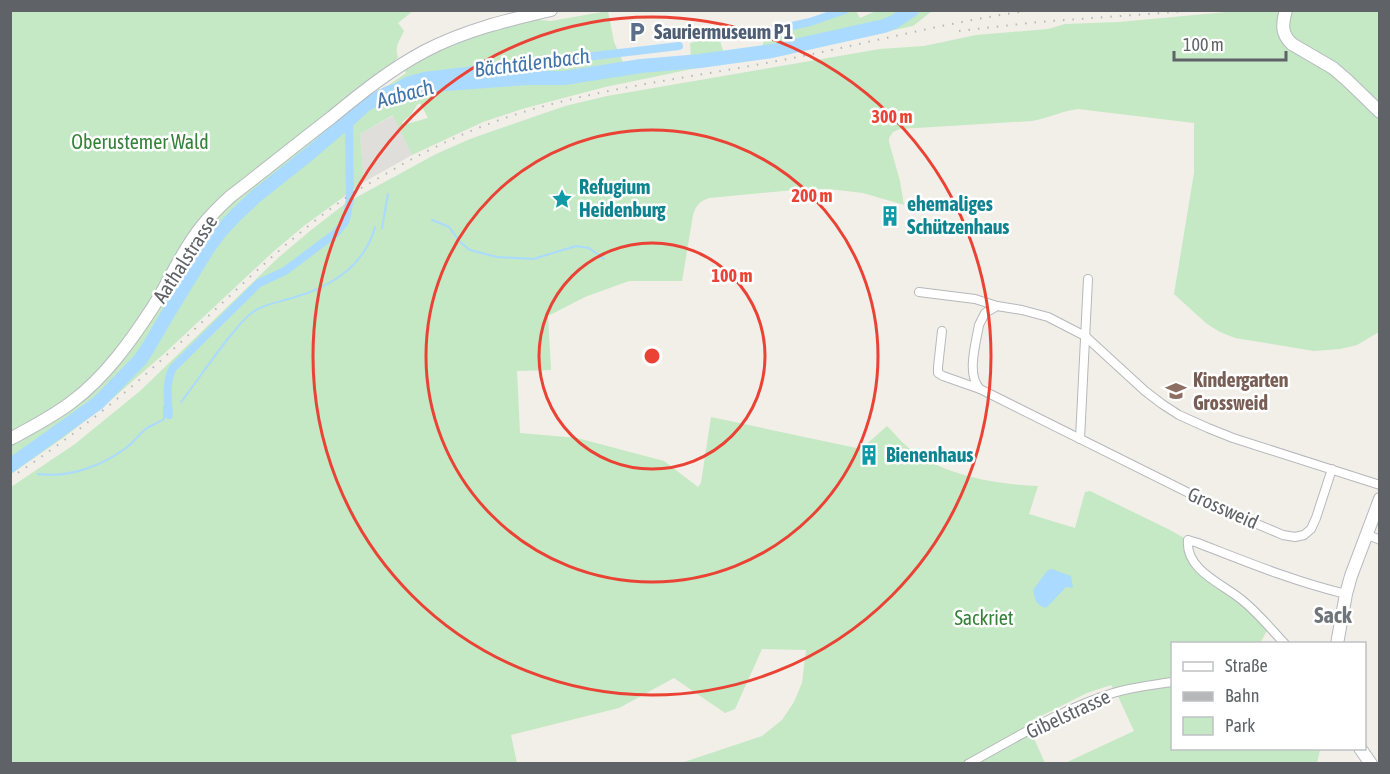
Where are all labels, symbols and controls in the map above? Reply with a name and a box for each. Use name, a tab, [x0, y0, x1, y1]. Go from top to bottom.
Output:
parking icon: Sauriermuseum P1	[625, 20, 649, 44]
place label: Sauriermuseum P1	[654, 20, 793, 43]
scale bar	[1174, 24, 1286, 62]
text: 100 m	[1183, 34, 1224, 55]
water label: Bächtälenbach	[473, 43, 591, 81]
water label: Aabach	[373, 74, 436, 112]
text: 300 m	[872, 106, 912, 127]
park label: Oberustemer Wald	[71, 130, 209, 153]
place label: Refugium Heidenburg	[579, 175, 666, 221]
text: 200 m	[792, 185, 832, 206]
place icon: Refugium Heidenburg	[550, 187, 574, 211]
place label: ehemaliges Schützenhaus	[907, 192, 1009, 238]
building icon: ehemaliges Schützenhaus	[878, 204, 902, 228]
street label: Aathalstrasse	[148, 211, 221, 307]
text: 100 m	[712, 265, 752, 286]
centre of rings	[642, 346, 662, 366]
place label: Kindergarten Grossweid	[1193, 368, 1289, 414]
school or university icon: Kindergarten Grossweid	[1164, 379, 1188, 403]
building icon: Bienenhaus	[857, 443, 881, 467]
place label: Bienenhaus	[886, 443, 973, 466]
street label: Grossweid	[1184, 482, 1262, 533]
district label: Sack	[1314, 602, 1352, 628]
park label: Sackriet	[954, 606, 1014, 629]
legend	[1171, 642, 1366, 750]
text: Straße	[1225, 655, 1268, 676]
street label: Gibelstrasse	[1022, 684, 1113, 743]
text: Bahn	[1225, 685, 1259, 706]
text: Park	[1225, 715, 1255, 736]

